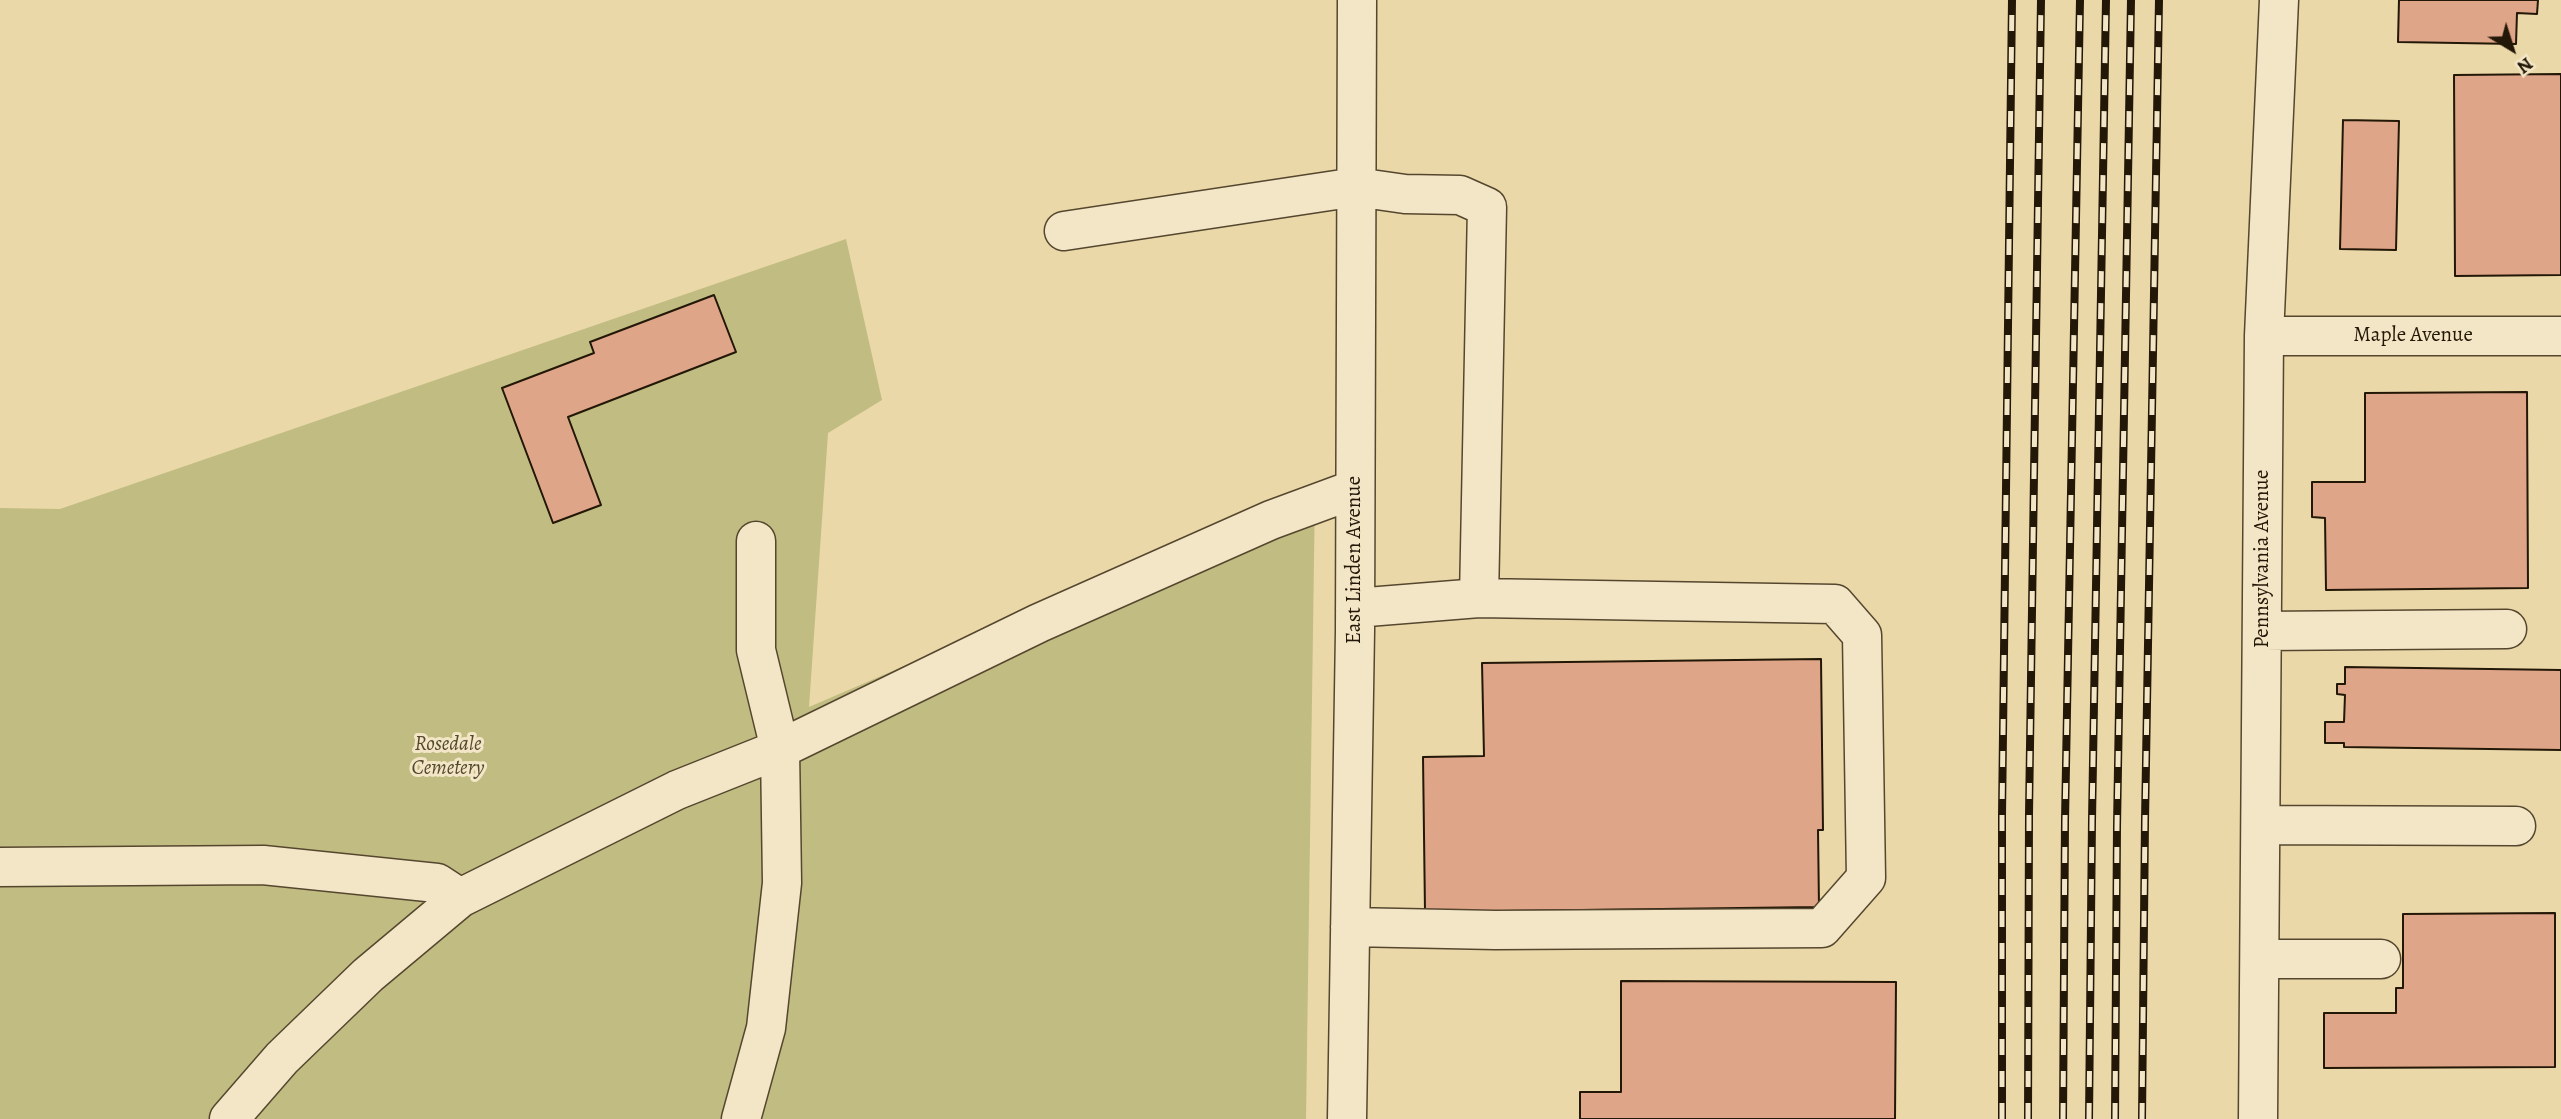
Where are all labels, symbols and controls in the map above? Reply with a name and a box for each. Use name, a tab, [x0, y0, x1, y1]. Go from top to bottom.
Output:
north arrow	[2477, 14, 2547, 84]
text: N	[2511, 51, 2538, 80]
street label: Maple Avenue	[2353, 323, 2473, 349]
street label: Pennsylvania Avenue	[2250, 470, 2276, 648]
street label: East Linden Avenue	[1342, 476, 1368, 644]
park label: Rosedale Cemetery	[412, 732, 484, 782]

